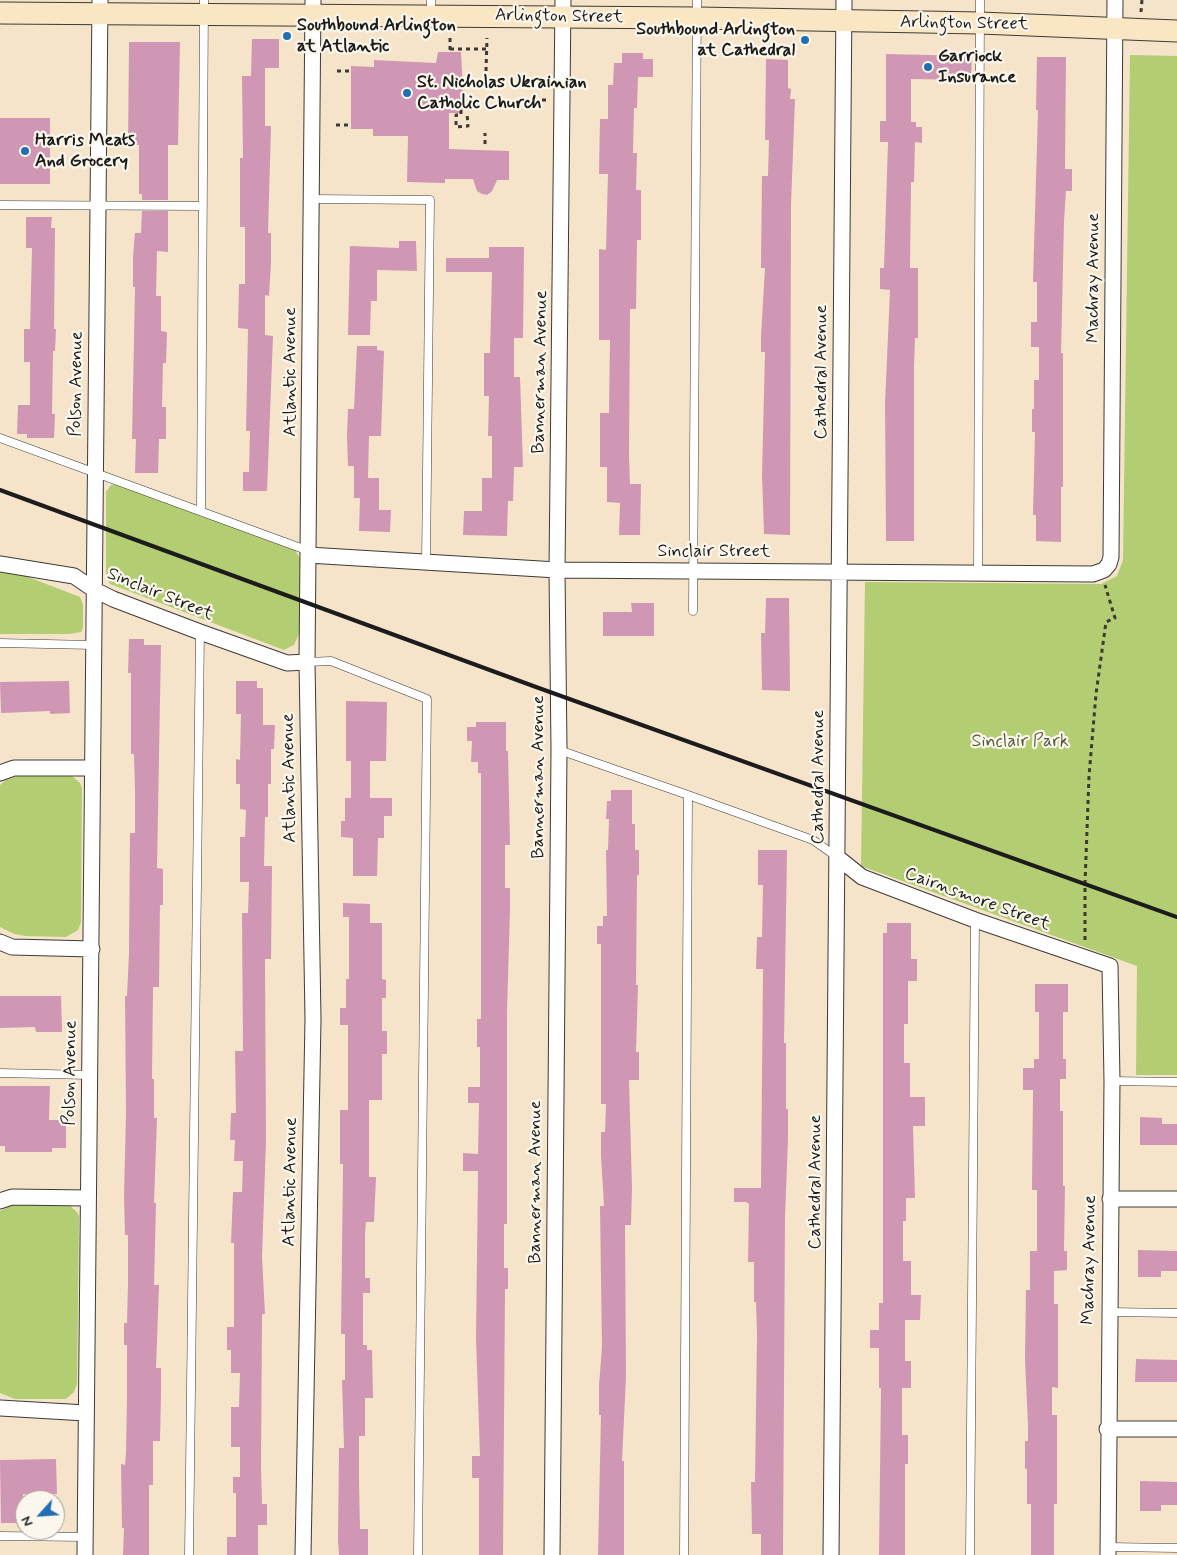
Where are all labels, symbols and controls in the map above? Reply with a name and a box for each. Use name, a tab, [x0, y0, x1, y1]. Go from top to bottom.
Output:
street label: Arlington Street	[495, 5, 623, 29]
street label: Arlington Street	[900, 12, 1028, 36]
place label: Southbound Arlington at Atlantic	[297, 15, 456, 58]
place label: Southbound Arlington at Cathedral	[636, 19, 795, 62]
marker: Southbound Arlington at Atlantic	[281, 30, 293, 42]
marker: Southbound Arlington at Cathedral	[799, 34, 811, 46]
place label: Garriock Insurance	[938, 46, 1016, 88]
marker: Garriock Insurance	[922, 61, 934, 73]
place label: St. Nicholas Ukrainian Catholic Church	[417, 72, 586, 115]
marker: St. Nicholas Ukrainian Catholic Church	[401, 87, 413, 99]
place label: Harris Meats And Grocery	[35, 130, 135, 172]
marker: Harris Meats And Grocery	[19, 145, 31, 157]
street label: Machray Avenue	[1083, 213, 1105, 343]
street label: Bannerman Avenue	[529, 290, 553, 454]
street label: Cathedral Avenue	[811, 305, 833, 439]
street label: Atlantic Avenue	[280, 307, 302, 437]
street label: Polson Avenue	[65, 331, 89, 437]
street label: Sinclair Street	[658, 541, 770, 563]
street label: Sinclair Street	[104, 564, 216, 626]
street label: Bannerman Avenue	[528, 695, 550, 859]
street label: Cathedral Avenue	[808, 710, 830, 844]
street label: Atlantic Avenue	[278, 713, 302, 843]
park label: Sinclair Park	[971, 731, 1069, 753]
street label: Cairnsmore Street	[901, 864, 1053, 936]
street label: Polson Avenue	[59, 1020, 83, 1126]
street label: Bannerman Avenue	[525, 1100, 547, 1264]
street label: Cathedral Avenue	[805, 1115, 827, 1249]
street label: Atlantic Avenue	[279, 1117, 303, 1247]
street label: Machray Avenue	[1078, 1195, 1102, 1325]
north arrow	[15, 1490, 65, 1540]
text: N	[17, 1513, 38, 1529]

